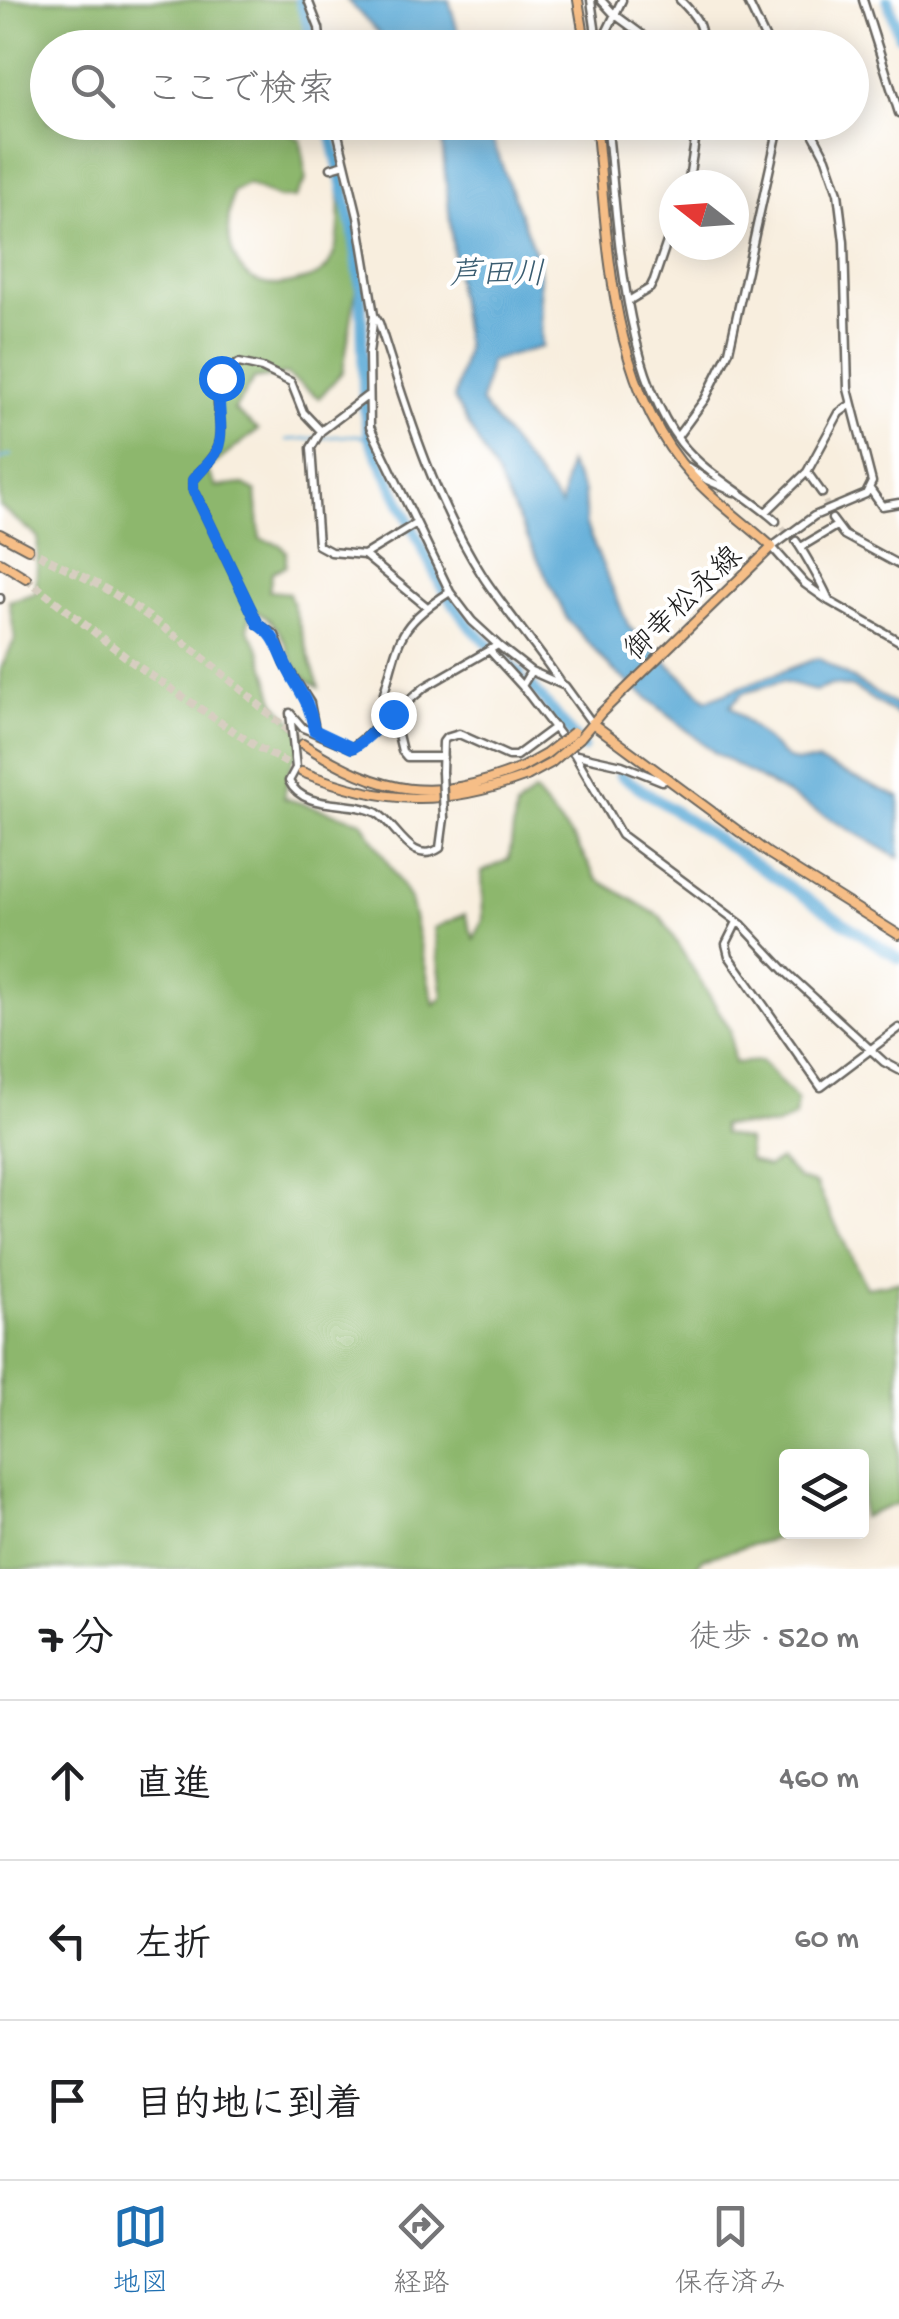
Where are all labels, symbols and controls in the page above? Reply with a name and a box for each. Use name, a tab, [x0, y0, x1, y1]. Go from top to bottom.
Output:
search box	[30, 30, 869, 140]
icon: search	[65, 58, 120, 113]
text: ここで検索	[145, 71, 335, 115]
north arrow	[659, 170, 749, 260]
water label: 芦田川	[449, 257, 545, 296]
route start	[199, 356, 245, 402]
street label: 御幸松永線	[618, 539, 751, 670]
route end	[371, 692, 417, 738]
map controls	[779, 1449, 869, 1539]
button: layers	[779, 1449, 869, 1539]
text: 7 分	[40, 1618, 114, 1667]
text: 徒歩 · 520 m	[689, 1621, 859, 1659]
icon: ahead	[40, 1753, 95, 1808]
text: 460 m	[779, 1761, 859, 1799]
text: 直進	[135, 1766, 211, 1810]
icon: left	[40, 1913, 95, 1968]
text: 60 m	[794, 1921, 859, 1959]
text: 左折	[135, 1926, 211, 1970]
icon: arrive	[40, 2073, 95, 2128]
text: 目的地に到着	[135, 2086, 363, 2130]
tab: 地図	[112, 2199, 169, 2302]
tab: 経路	[393, 2199, 450, 2302]
tab: 保存済み	[674, 2199, 787, 2302]

